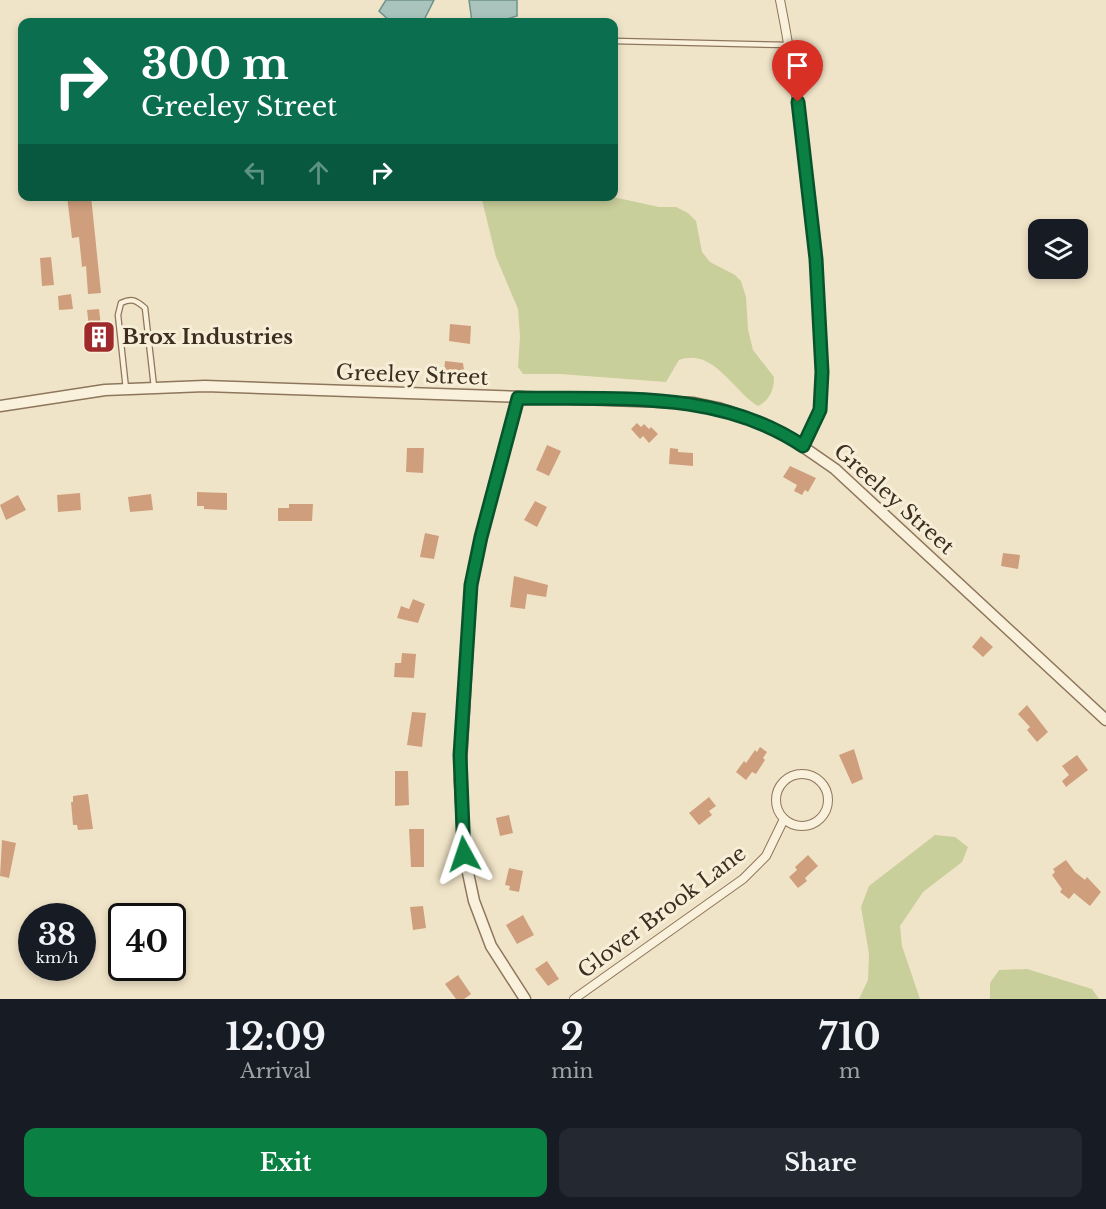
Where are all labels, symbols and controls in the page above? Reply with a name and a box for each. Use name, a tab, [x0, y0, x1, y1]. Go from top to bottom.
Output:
text: 300 m	[141, 38, 289, 90]
pin	[772, 40, 823, 102]
icon: right	[42, 42, 120, 120]
icon: arrive	[781, 49, 814, 82]
text: Greeley Street	[141, 90, 337, 123]
icon: left	[239, 156, 272, 189]
icon: ahead	[302, 156, 335, 189]
icon: right	[365, 156, 398, 189]
map controls	[1028, 219, 1088, 279]
button: layers	[1028, 219, 1088, 279]
building icon: Brox Industries	[81, 319, 117, 355]
place label: Brox Industries	[122, 324, 293, 350]
street label: Greeley Street	[335, 359, 489, 391]
street label: Greeley Street	[829, 438, 959, 560]
position arrow	[432, 822, 496, 886]
street label: Glover Brook Lane	[573, 840, 751, 984]
speed limit sign: 40	[108, 903, 186, 981]
text: 38	[38, 916, 76, 953]
text: km/h	[36, 948, 78, 967]
text: 12:09	[225, 1015, 326, 1060]
text: 2	[561, 1015, 584, 1060]
text: 710	[819, 1015, 881, 1060]
text: Arrival	[240, 1059, 311, 1083]
text: min	[551, 1059, 593, 1083]
text: m	[839, 1059, 860, 1083]
button: Exit	[24, 1128, 547, 1197]
button: Share	[559, 1128, 1082, 1197]

